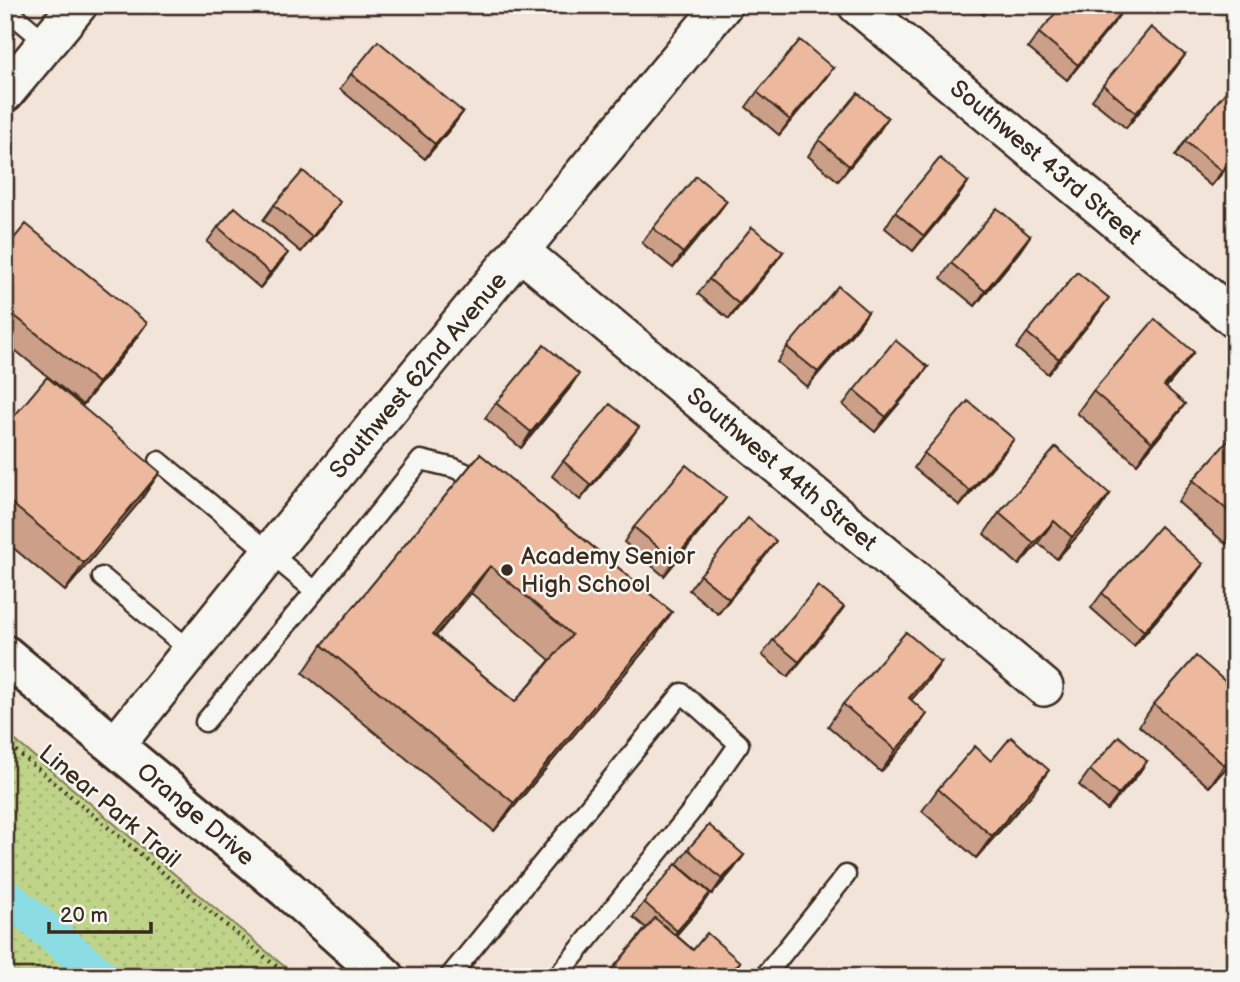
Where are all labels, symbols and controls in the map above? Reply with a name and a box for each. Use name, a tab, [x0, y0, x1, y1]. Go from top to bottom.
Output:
street label: Southwest 43rd Street	[944, 74, 1148, 251]
street label: Southwest 62nd Avenue	[323, 266, 513, 485]
street label: Southwest 44th Street	[681, 381, 883, 558]
place label: Academy Senior High School	[521, 542, 695, 599]
marker: Academy Senior High School	[499, 562, 515, 578]
street label: Linear Park Trail	[33, 739, 186, 874]
street label: Orange Drive	[131, 757, 260, 872]
scale bar	[49, 891, 150, 935]
text: 20 m	[60, 903, 108, 928]

